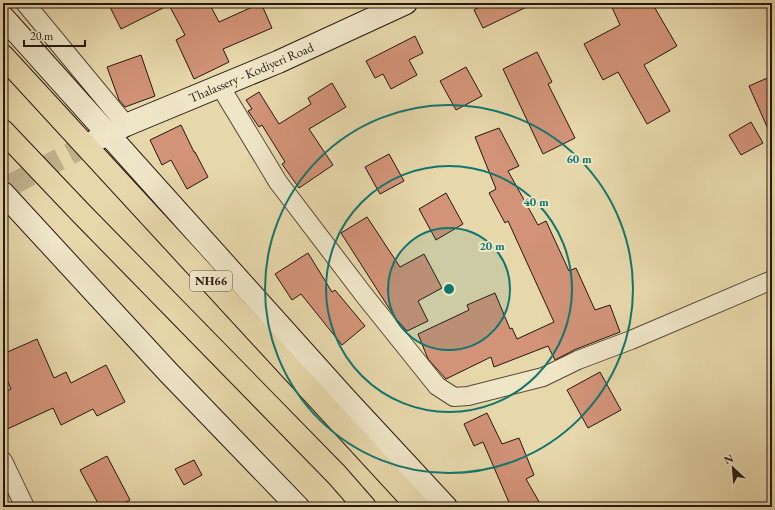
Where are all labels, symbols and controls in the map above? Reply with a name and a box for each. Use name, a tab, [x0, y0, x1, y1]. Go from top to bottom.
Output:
scale bar	[24, 22, 85, 48]
text: 20 m	[30, 28, 54, 44]
street label: Thalassery - Kodiyeri Road	[186, 38, 317, 106]
text: 60 m	[566, 151, 592, 167]
text: 40 m	[523, 194, 549, 210]
text: 20 m	[479, 238, 505, 254]
road number: NH66	[190, 271, 232, 291]
centre of rings	[442, 282, 456, 296]
north arrow	[713, 448, 753, 488]
text: N	[722, 451, 736, 467]

